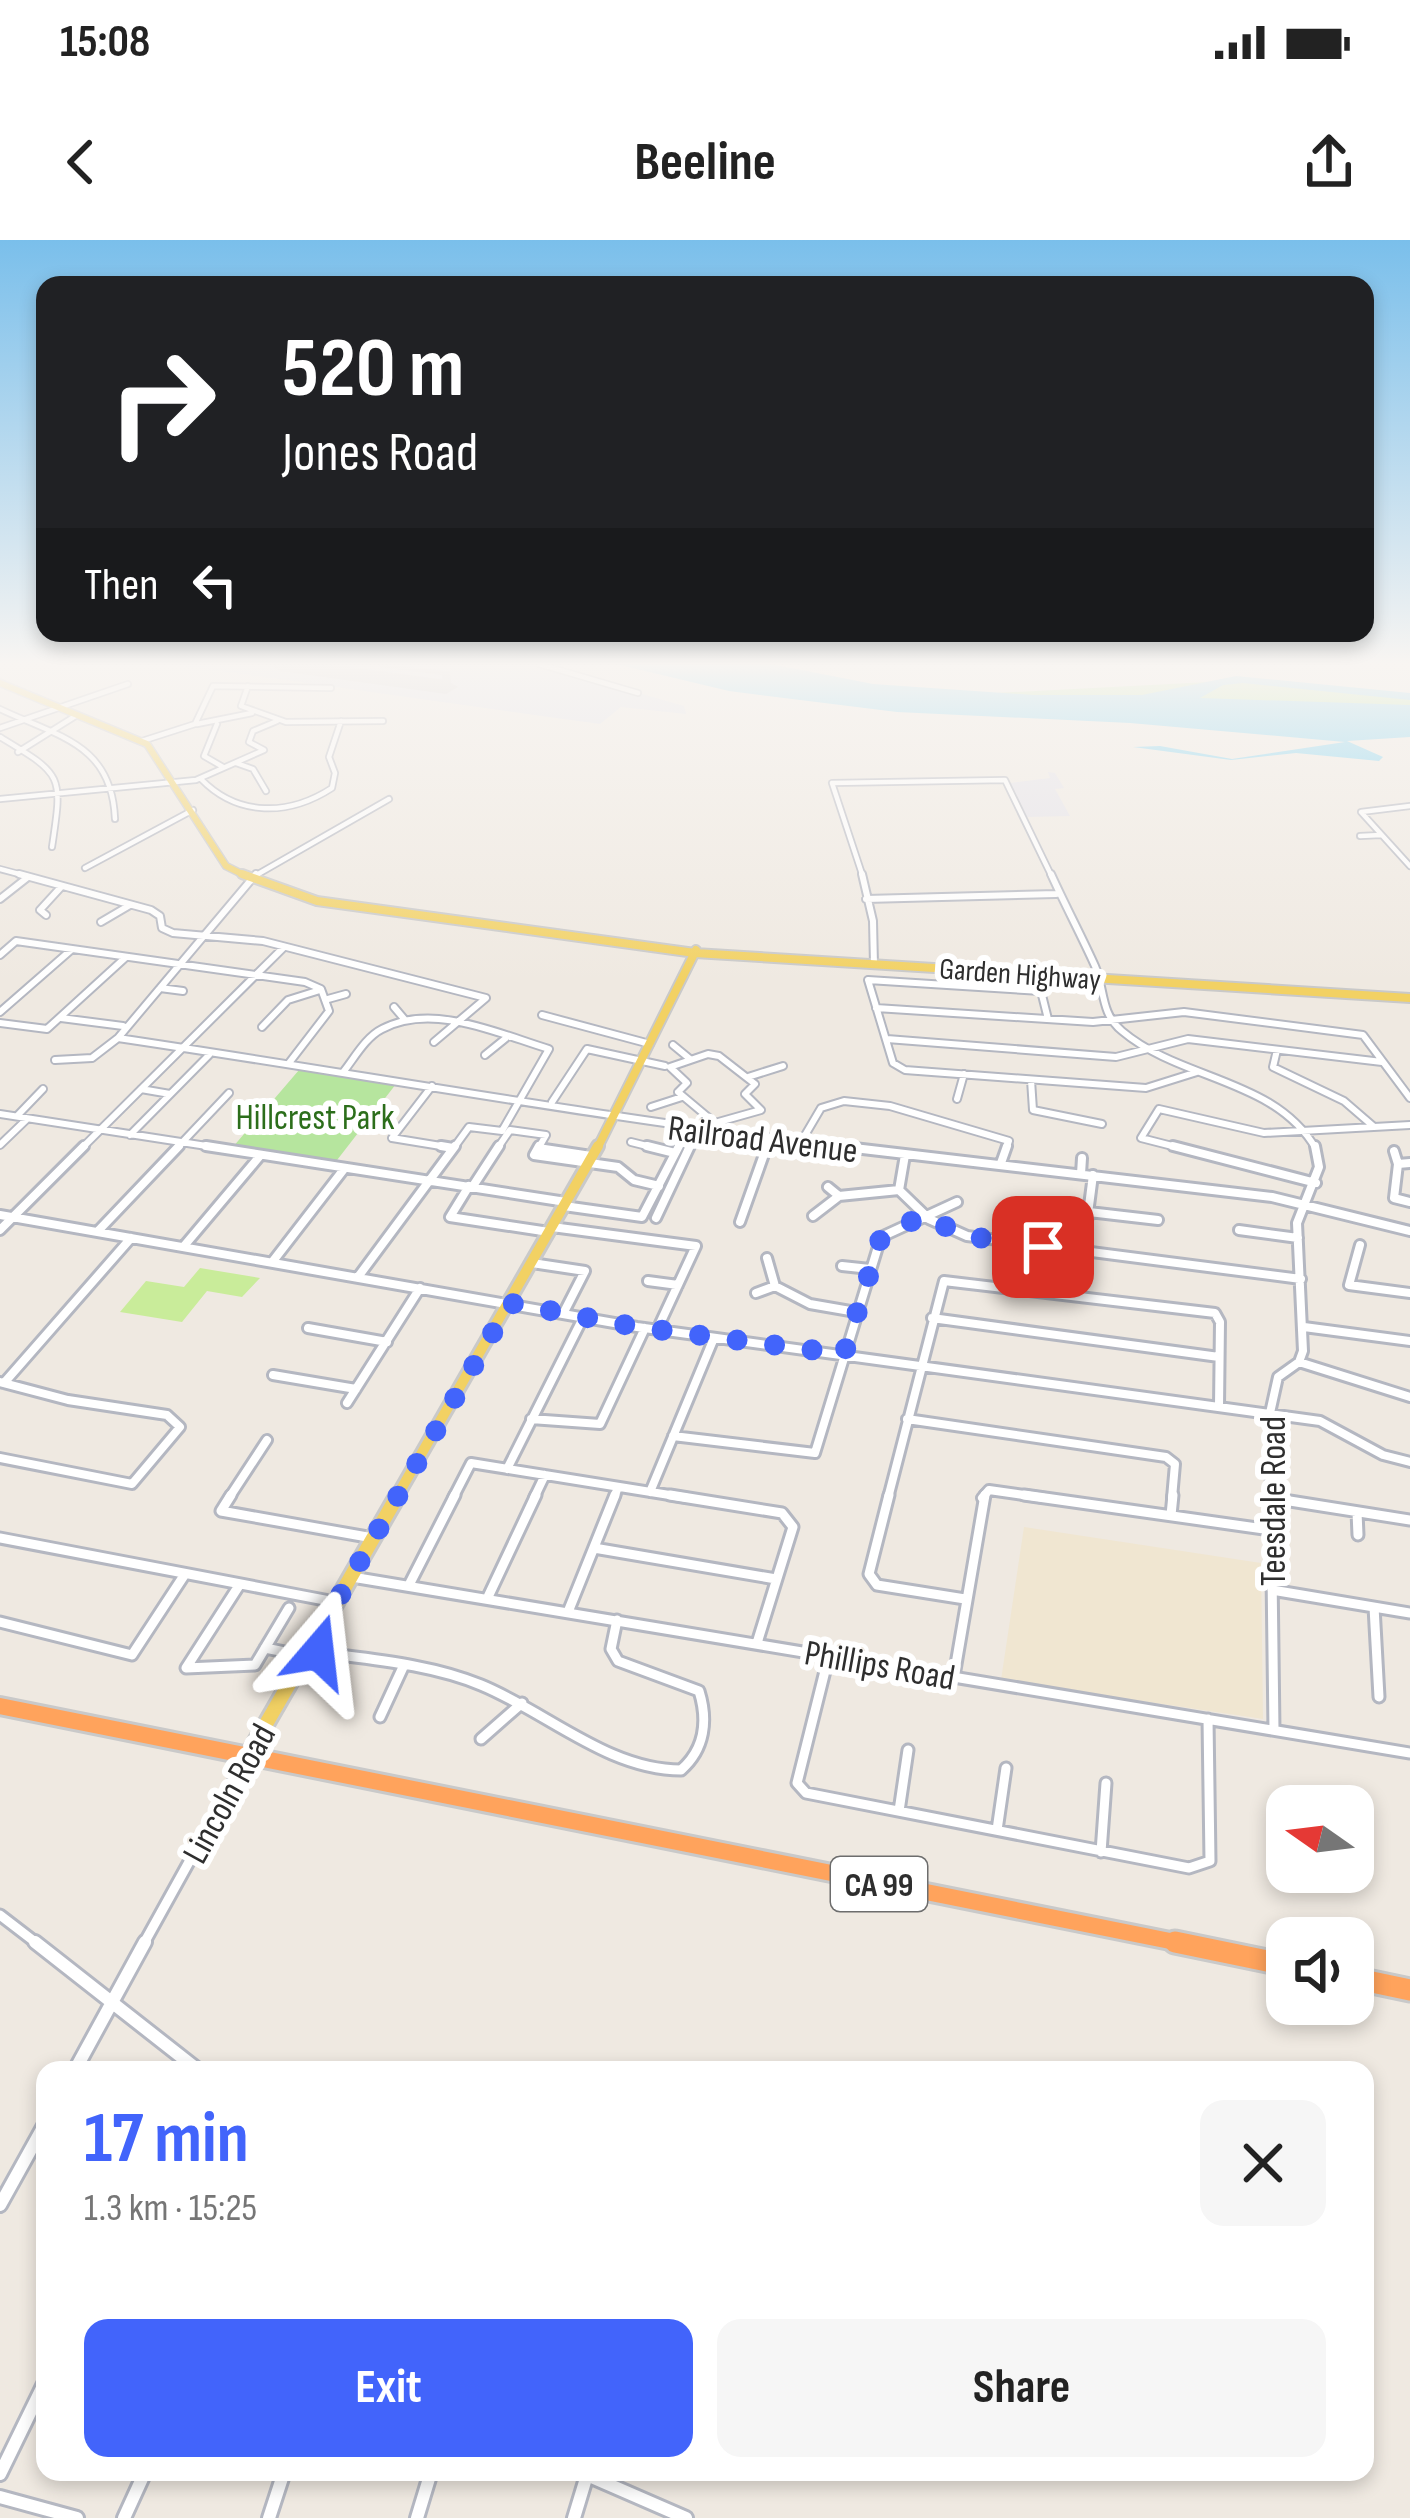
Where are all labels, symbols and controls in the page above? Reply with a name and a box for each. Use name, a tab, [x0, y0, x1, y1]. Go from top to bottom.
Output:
text: 15:08	[60, 15, 150, 70]
icon: back	[48, 129, 114, 195]
icon: share	[1296, 129, 1362, 195]
text: Beeline	[634, 130, 776, 195]
text: 520 m	[282, 319, 464, 420]
icon: right	[84, 324, 240, 480]
text: Jones Road	[282, 421, 478, 486]
icon: left	[182, 552, 248, 618]
text: Then	[84, 558, 158, 613]
street label: Garden Highway	[938, 951, 1102, 999]
park label: Hillcrest Park	[235, 1097, 395, 1140]
street label: Railroad Avenue	[665, 1108, 860, 1173]
pin	[992, 1196, 1094, 1298]
icon: arrive	[1010, 1214, 1076, 1280]
street label: Teesdale Road	[1253, 1416, 1296, 1586]
position arrow	[255, 1589, 381, 1715]
street label: Phillips Road	[801, 1632, 958, 1701]
street label: Lincoln Road	[174, 1717, 286, 1871]
north arrow	[1266, 1785, 1374, 1893]
map controls	[1266, 1785, 1374, 2025]
road number: CA 99	[831, 1857, 927, 1911]
button: sound	[1266, 1917, 1374, 2025]
text: 17 min	[84, 2096, 249, 2183]
button: close	[1200, 2100, 1326, 2226]
text: 1.3 km · 15:25	[84, 2185, 257, 2232]
button: Exit	[84, 2319, 693, 2457]
button: Share	[717, 2319, 1326, 2457]

